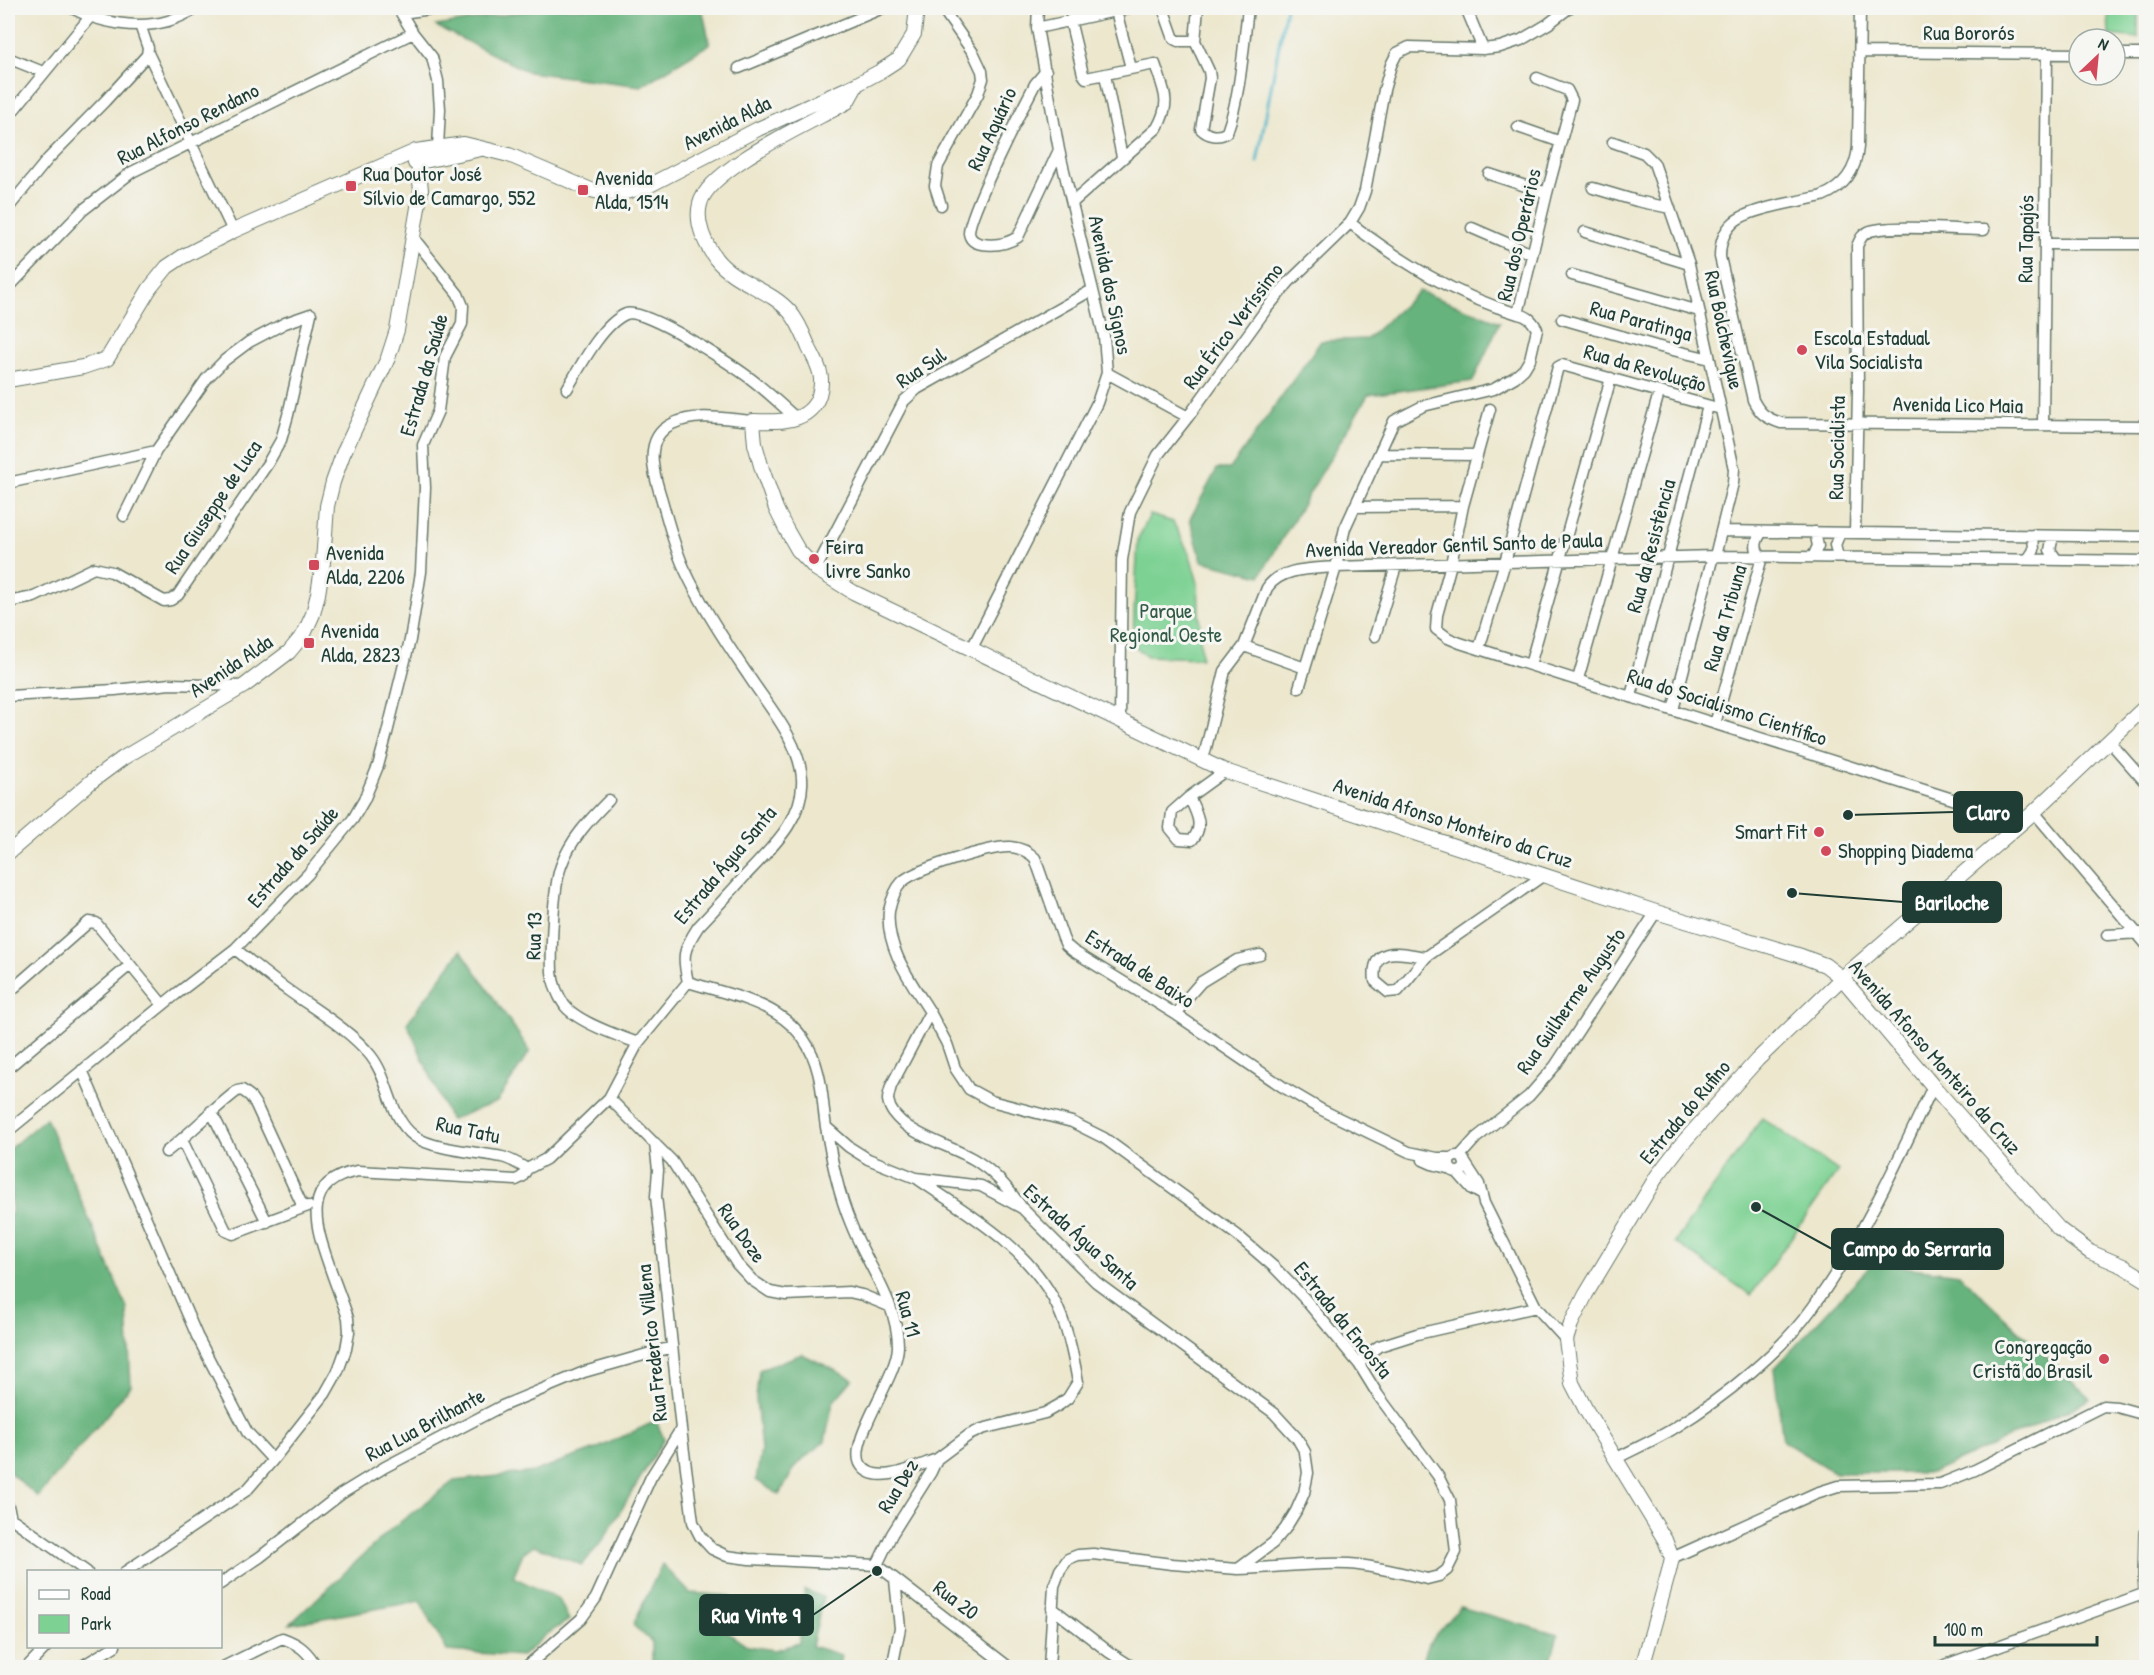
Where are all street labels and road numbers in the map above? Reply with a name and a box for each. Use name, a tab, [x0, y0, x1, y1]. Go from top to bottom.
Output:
street label: Rua Bororós	[1923, 18, 2015, 47]
street label: Rua Alfonso Rendano	[112, 75, 264, 172]
street label: Rua Aquário	[960, 82, 1023, 175]
street label: Avenida Alda	[678, 88, 776, 157]
street label: Rua dos Operários	[1489, 166, 1548, 304]
street label: Rua Tapajós	[2010, 195, 2041, 283]
street label: Avenida dos Signos	[1082, 213, 1139, 357]
street label: Rua Érico Veríssimo	[1176, 257, 1290, 395]
street label: Rua Bolchevique	[1698, 268, 1751, 392]
street label: Rua Paratinga	[1587, 293, 1695, 348]
street label: Estrada da Saúde	[392, 310, 455, 440]
street label: Rua da Revolução	[1581, 336, 1710, 399]
street label: Rua Sul	[890, 340, 952, 395]
street label: Avenida Lico Maia	[1893, 389, 2023, 420]
street label: Rua Socialista	[1821, 396, 1852, 500]
street label: Rua Giuseppe de Luca	[157, 434, 268, 579]
street label: Rua da Resistência	[1619, 476, 1682, 616]
street label: Avenida Vereador Gentil Santo de Paula	[1305, 525, 1603, 564]
street label: Rua da Tribuna	[1695, 561, 1754, 675]
street label: Avenida Alda	[183, 627, 278, 704]
street label: Rua do Socialismo Científico	[1623, 660, 1831, 753]
street label: Avenida Afonso Monteiro da Cruz	[1330, 770, 1576, 875]
street label: Estrada Água Santa	[667, 799, 783, 930]
street label: Estrada da Saúde	[240, 800, 345, 914]
street label: Rua 13	[518, 911, 549, 960]
street label: Estrada de Baixo	[1080, 922, 1201, 1015]
street label: Rua Guilherme Augusto	[1509, 922, 1632, 1080]
street label: Avenida Afonso Monteiro da Cruz	[1842, 953, 2028, 1161]
street label: Estrada do Rufino	[1632, 1053, 1737, 1170]
street label: Rua Tatu	[433, 1109, 503, 1151]
street label: Estrada Água Santa	[1017, 1177, 1145, 1296]
street label: Rua Doze	[711, 1197, 773, 1268]
street label: Estrada da Encosta	[1287, 1255, 1399, 1384]
street label: Rua Frederico Villena	[629, 1263, 674, 1423]
street label: Rua 11	[888, 1288, 928, 1340]
street label: Rua Lua Brilhante	[360, 1381, 490, 1468]
street label: Rua Dez	[870, 1453, 925, 1518]
street label: Rua 20	[928, 1573, 985, 1626]

